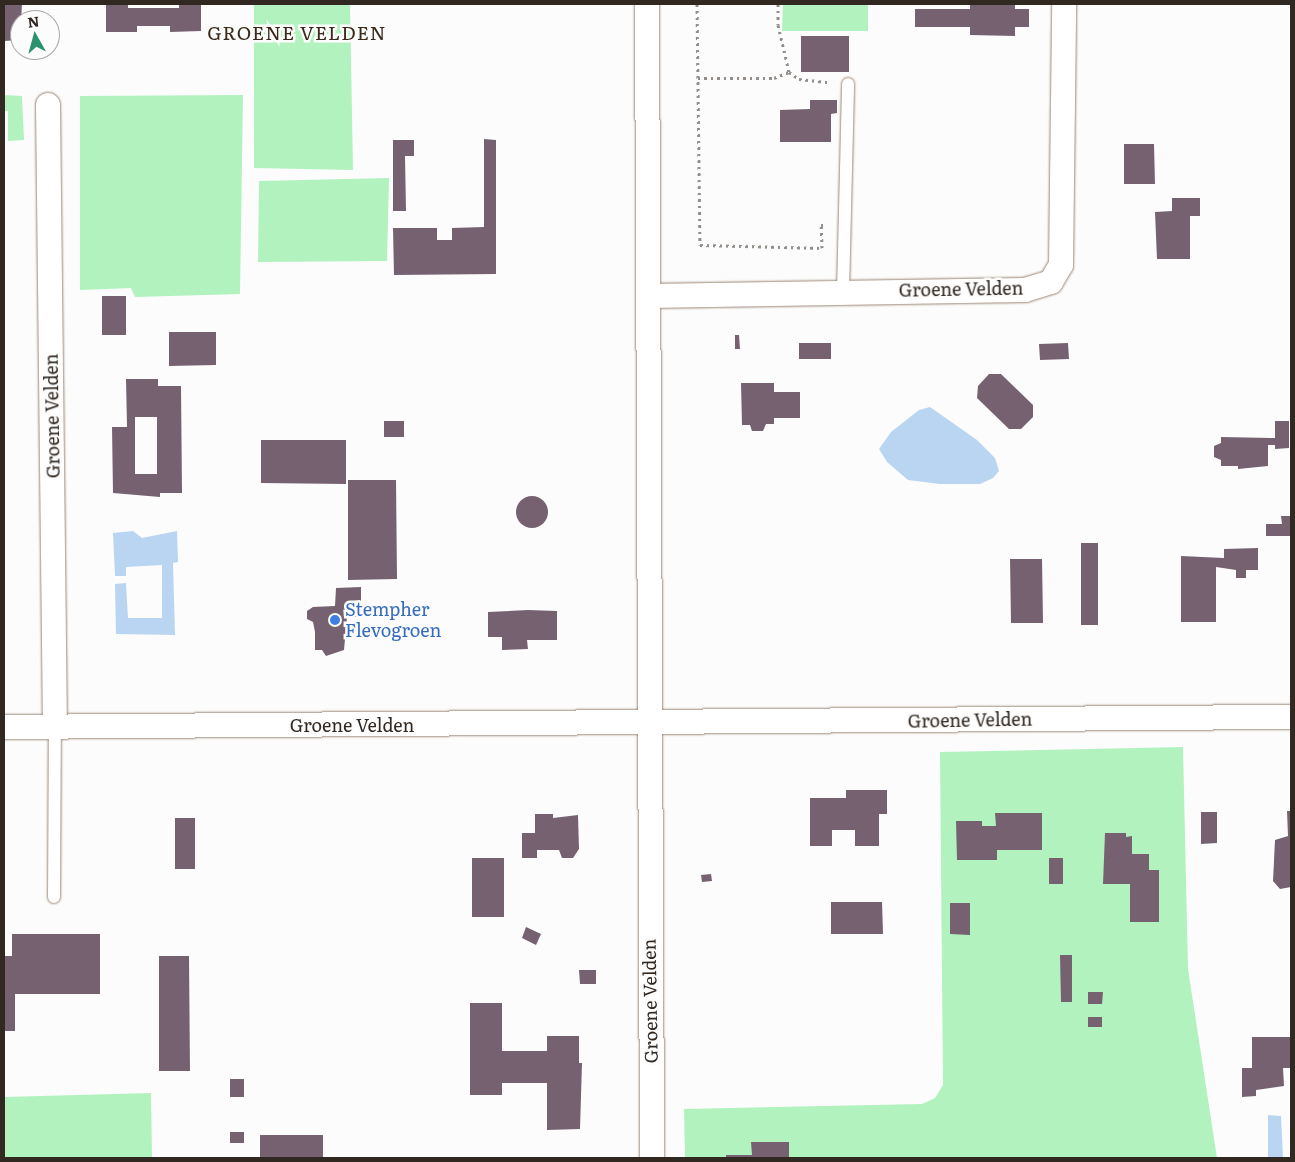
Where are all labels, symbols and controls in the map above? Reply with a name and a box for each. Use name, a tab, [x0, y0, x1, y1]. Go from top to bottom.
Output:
north arrow	[10, 10, 60, 60]
text: N	[26, 10, 40, 32]
district label: GROENE VELDEN	[206, 22, 388, 44]
street label: Groene Velden	[898, 277, 1024, 301]
street label: Groene Velden	[40, 353, 64, 479]
place label: Stempher Flevogroen	[345, 599, 441, 642]
marker: Stempher Flevogroen	[329, 614, 341, 626]
street label: Groene Velden	[907, 708, 1033, 732]
street label: Groene Velden	[290, 714, 414, 736]
street label: Groene Velden	[638, 938, 662, 1064]

